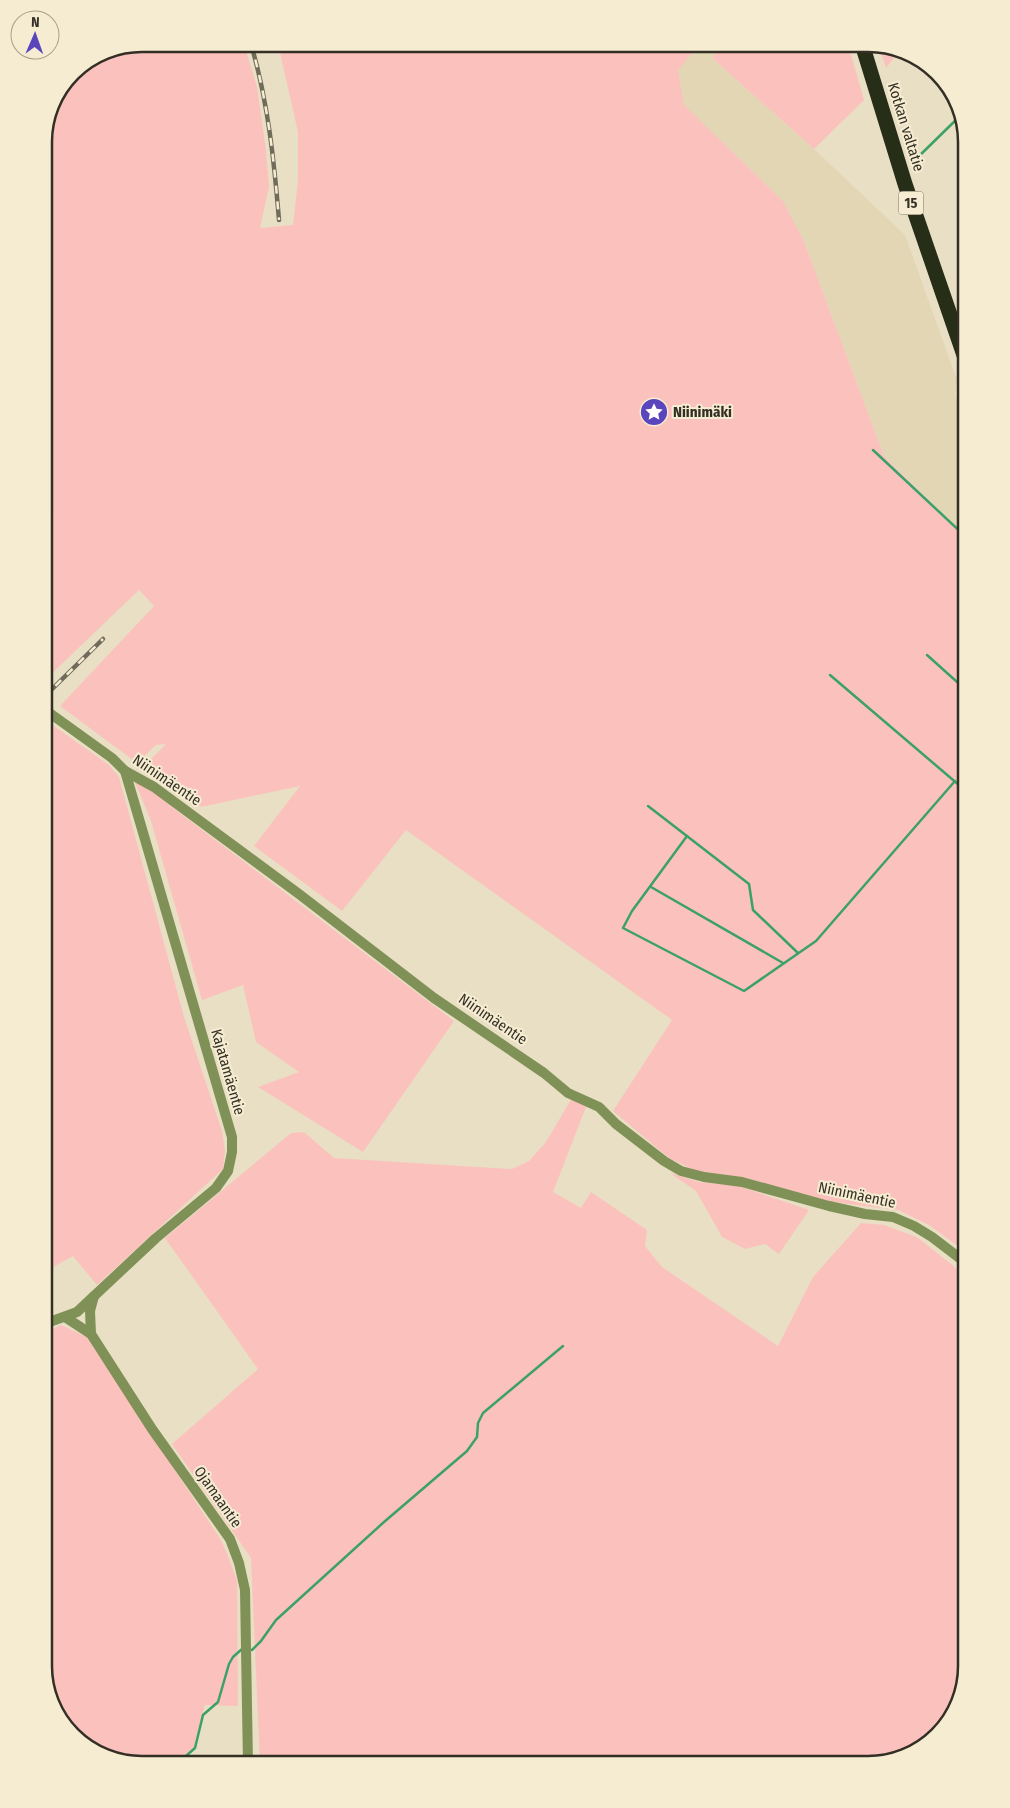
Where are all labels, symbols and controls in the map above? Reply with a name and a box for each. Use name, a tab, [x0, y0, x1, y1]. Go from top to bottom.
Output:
north arrow	[10, 10, 60, 60]
text: N	[31, 14, 40, 31]
street label: Kotkan valtatie	[884, 80, 928, 174]
road number: 15	[898, 192, 924, 214]
place icon: Niinimäki	[639, 397, 669, 427]
place label: Niinimäki	[673, 403, 732, 421]
street label: Niinimäentie	[129, 751, 205, 809]
street label: Niinimäentie	[455, 990, 531, 1048]
street label: Kajatamäentie	[207, 1027, 249, 1117]
street label: Niinimäentie	[817, 1178, 897, 1212]
street label: Ojamaantie	[190, 1463, 246, 1531]

